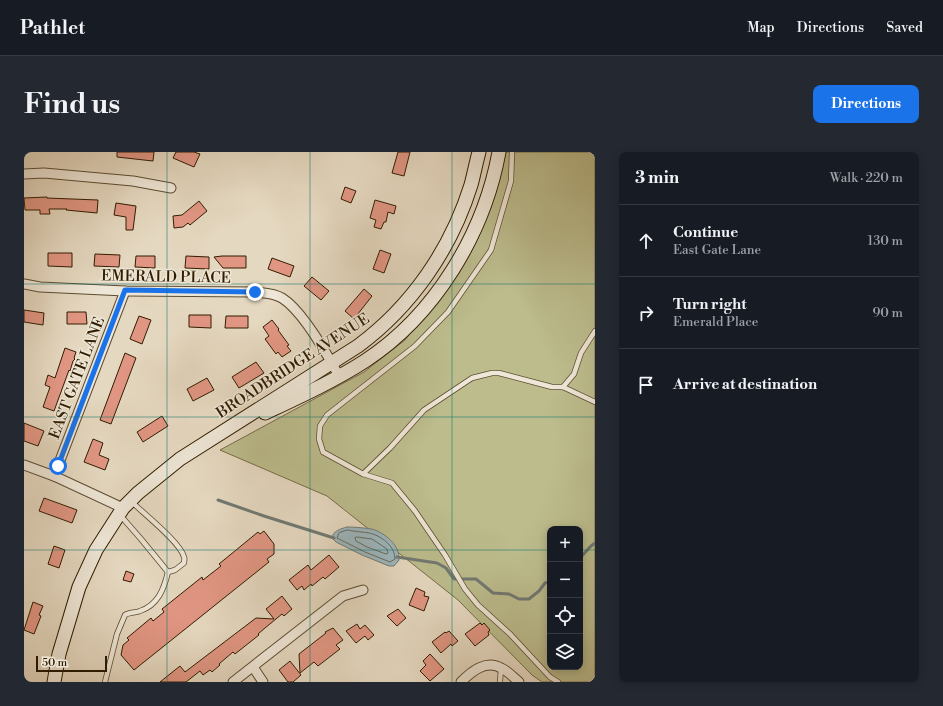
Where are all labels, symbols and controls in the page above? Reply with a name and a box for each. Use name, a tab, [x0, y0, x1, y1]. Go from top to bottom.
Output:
text: Pathlet	[20, 16, 85, 40]
text: Map	[747, 19, 775, 37]
text: Directions	[797, 19, 864, 37]
text: Saved	[886, 19, 923, 37]
button: Directions	[813, 85, 919, 123]
text: Find us	[24, 87, 120, 122]
text: 3 min	[635, 167, 679, 189]
text: Walk · 220 m	[830, 170, 903, 186]
text: Continue	[673, 223, 738, 242]
icon: ahead	[635, 230, 657, 252]
text: 130 m	[868, 233, 903, 249]
text: East Gate Lane	[673, 242, 761, 258]
street label: EMERALD PLACE	[101, 266, 231, 288]
route end	[246, 283, 264, 301]
text: Turn right	[673, 295, 747, 314]
icon: right	[635, 302, 657, 324]
text: 90 m	[872, 305, 903, 321]
street label: BROADBRIDGE AVENUE	[212, 309, 373, 423]
street label: EAST GATE LANE	[45, 314, 109, 442]
text: Emerald Place	[673, 314, 758, 330]
icon: arrive	[635, 374, 657, 396]
text: Arrive at destination	[673, 375, 817, 394]
route start	[49, 457, 67, 475]
map controls	[547, 526, 583, 670]
button: +	[547, 526, 583, 562]
button: −	[547, 562, 583, 598]
button: locate	[547, 598, 583, 634]
button: layers	[547, 634, 583, 670]
scale bar	[36, 654, 107, 673]
text: 50 m	[42, 656, 67, 670]

